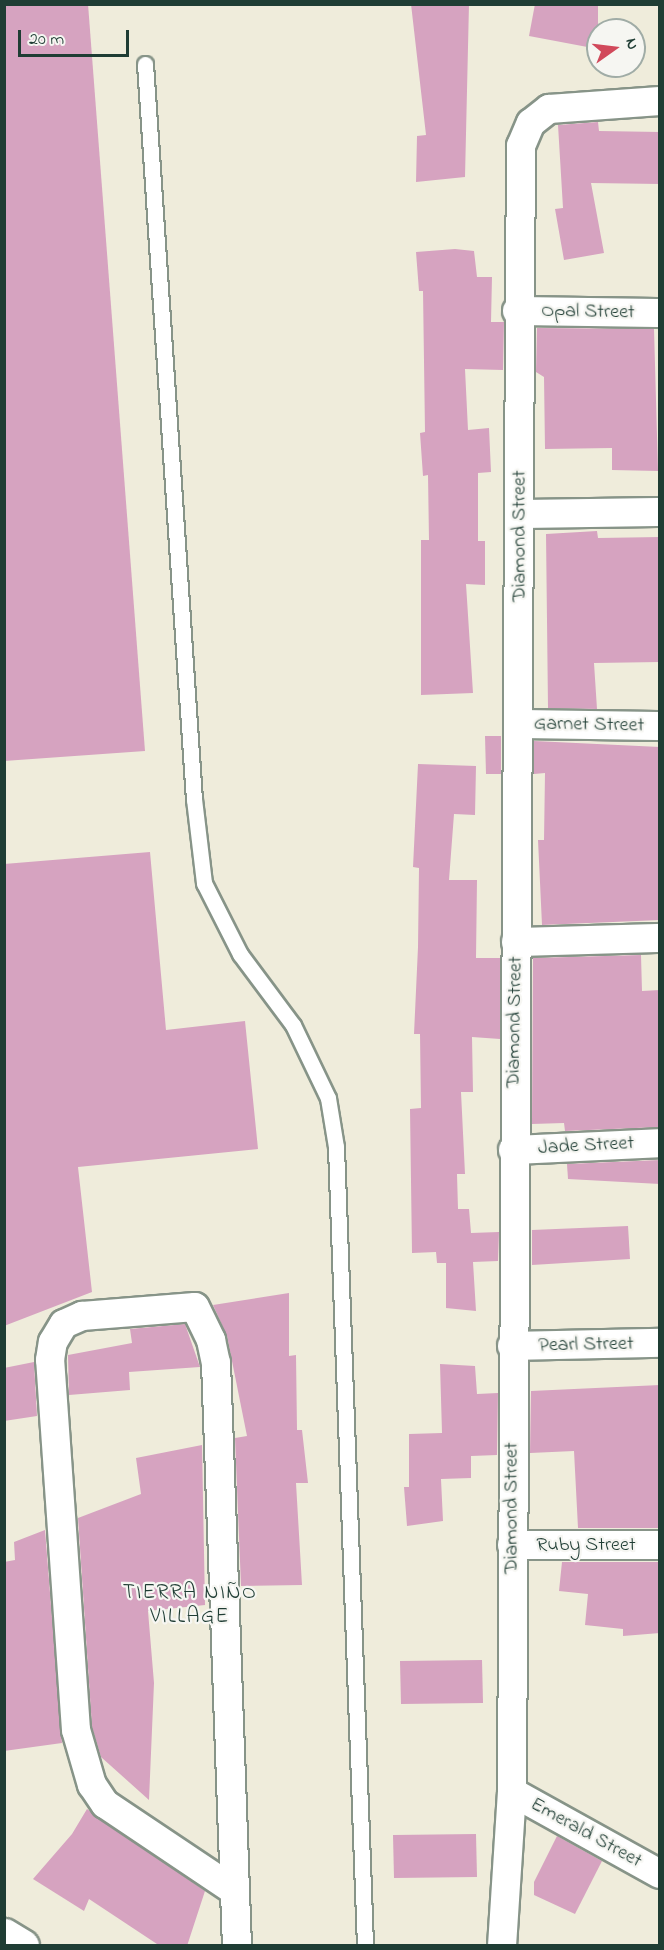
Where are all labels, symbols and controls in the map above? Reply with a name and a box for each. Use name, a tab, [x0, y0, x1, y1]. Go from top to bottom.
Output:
scale bar	[21, 18, 132, 56]
north arrow	[586, 18, 646, 78]
text: 20 m	[29, 27, 64, 53]
text: N	[619, 36, 644, 52]
street label: Opal Street	[541, 299, 635, 325]
street label: Diamond Street	[508, 470, 532, 602]
street label: Garnet Street	[534, 712, 644, 738]
street label: Diamond Street	[502, 956, 528, 1088]
street label: Jade Street	[537, 1132, 635, 1160]
street label: Pearl Street	[538, 1332, 634, 1358]
street label: Diamond Street	[500, 1442, 524, 1574]
street label: Ruby Street	[536, 1533, 636, 1557]
district label: TIERRA NIÑO VILLAGE	[123, 1580, 257, 1630]
street label: Emerald Street	[526, 1793, 646, 1873]

